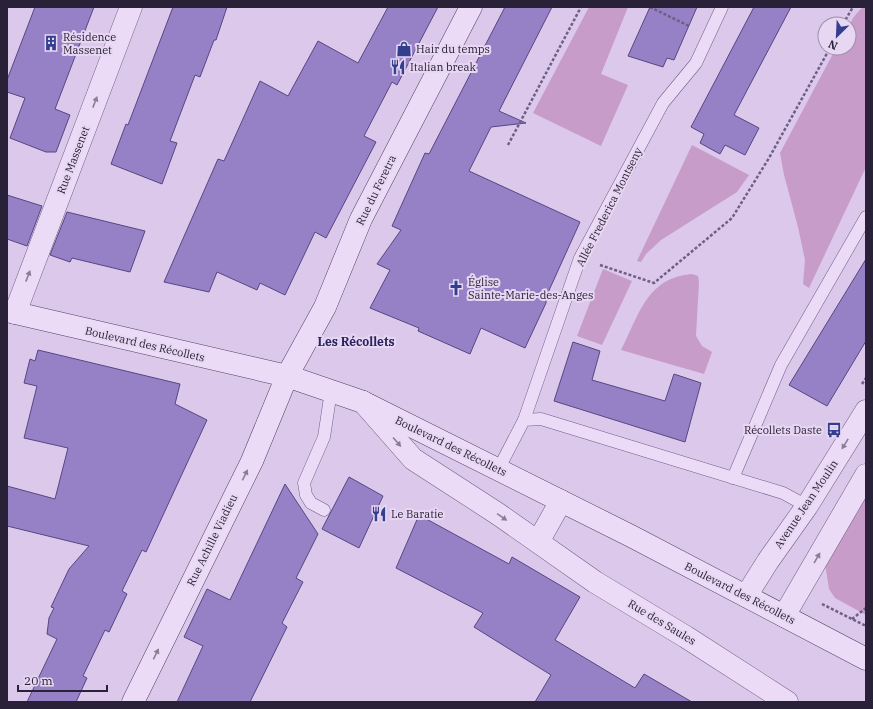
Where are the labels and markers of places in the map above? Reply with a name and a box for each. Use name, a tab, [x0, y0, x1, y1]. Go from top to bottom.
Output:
place label: Résidence Massenet	[63, 30, 116, 57]
building icon: Résidence Massenet	[42, 34, 60, 52]
shop icon: Hair du temps	[395, 40, 413, 58]
place label: Hair du temps	[416, 42, 490, 56]
restaurant icon: Italian break	[389, 58, 407, 76]
place label: Italian break	[410, 60, 477, 74]
place label: Église Sainte-Marie-des-Anges	[468, 275, 593, 302]
church icon: Église Sainte-Marie-des-Anges	[447, 279, 465, 297]
bus stop icon: Récollets Daste	[825, 421, 843, 439]
place label: Récollets Daste	[744, 423, 822, 437]
restaurant icon: Le Baratie	[370, 505, 388, 523]
place label: Le Baratie	[391, 507, 443, 521]

